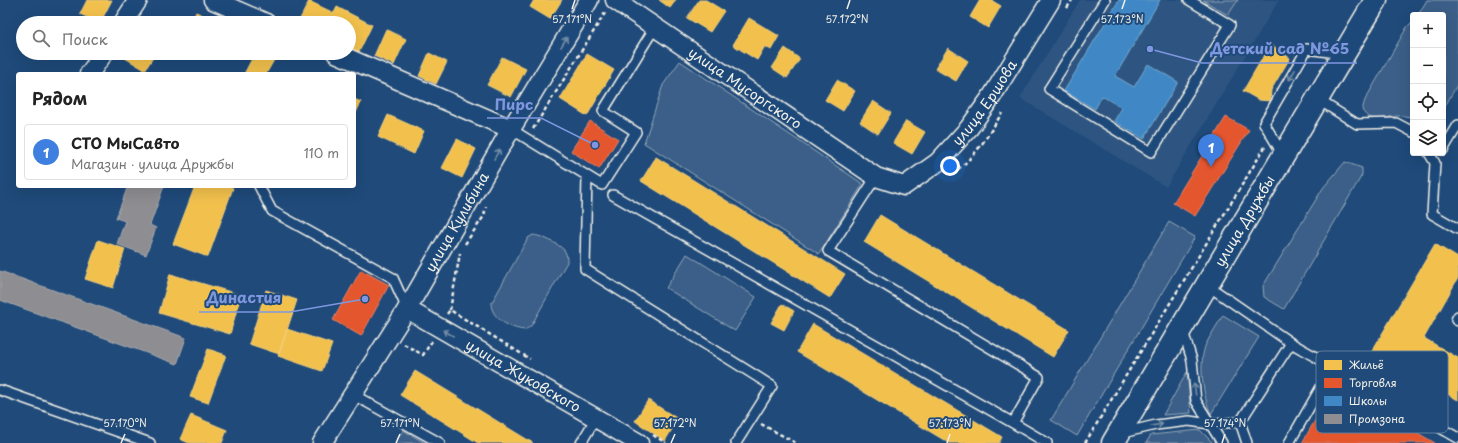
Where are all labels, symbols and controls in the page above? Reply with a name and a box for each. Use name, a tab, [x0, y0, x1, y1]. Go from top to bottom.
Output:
text: 57.171°N	[552, 11, 592, 26]
text: 57.172°N	[825, 11, 869, 26]
text: 57.173°N	[1101, 11, 1144, 26]
map controls	[1410, 12, 1446, 156]
button: +	[1410, 12, 1446, 48]
search box	[16, 16, 356, 60]
icon: search	[30, 27, 52, 49]
text: Поиск	[62, 27, 108, 50]
one-way arrow	[560, 36, 568, 48]
callout: Детский сад №65	[1202, 36, 1357, 63]
text: Детский сад №65	[1210, 36, 1349, 59]
street label: улица Мусоргского	[684, 42, 806, 134]
button: −	[1410, 48, 1446, 84]
street label: улица Ершова	[947, 55, 1022, 150]
one-way arrow	[1287, 69, 1295, 81]
button: locate	[1410, 84, 1446, 120]
text: Рядом	[32, 85, 87, 111]
callout: Пирс	[487, 91, 541, 118]
text: Пирс	[495, 92, 533, 115]
button: layers	[1410, 120, 1446, 156]
text: СТО МыСавто	[71, 131, 179, 154]
pin: 1	[1198, 134, 1224, 167]
text: 1	[43, 143, 49, 162]
text: 110 m	[304, 143, 339, 162]
one-way arrow	[493, 148, 501, 160]
text: Магазин · улица Дружбы	[71, 154, 234, 173]
your location	[940, 156, 960, 176]
street label: улица Кулибина	[420, 168, 494, 276]
street label: улица Дружбы	[1209, 171, 1280, 271]
callout: Династия	[199, 285, 290, 312]
text: Династия	[206, 285, 281, 308]
one-way arrow	[442, 328, 454, 336]
street label: улица Жуковского	[462, 334, 585, 417]
legend	[1316, 351, 1448, 433]
text: Жильё	[1348, 356, 1384, 373]
text: Торговля	[1349, 374, 1397, 391]
one-way arrow	[1191, 383, 1199, 396]
text: Школы	[1349, 392, 1387, 409]
text: Промзона	[1349, 410, 1405, 427]
text: 57.170°N	[103, 415, 147, 430]
text: 57.171°N	[380, 415, 420, 430]
text: 57.172°N	[653, 415, 697, 430]
text: 57.173°N	[929, 415, 972, 430]
text: 57.174°N	[1204, 415, 1247, 430]
one-way arrow	[1150, 421, 1163, 429]

